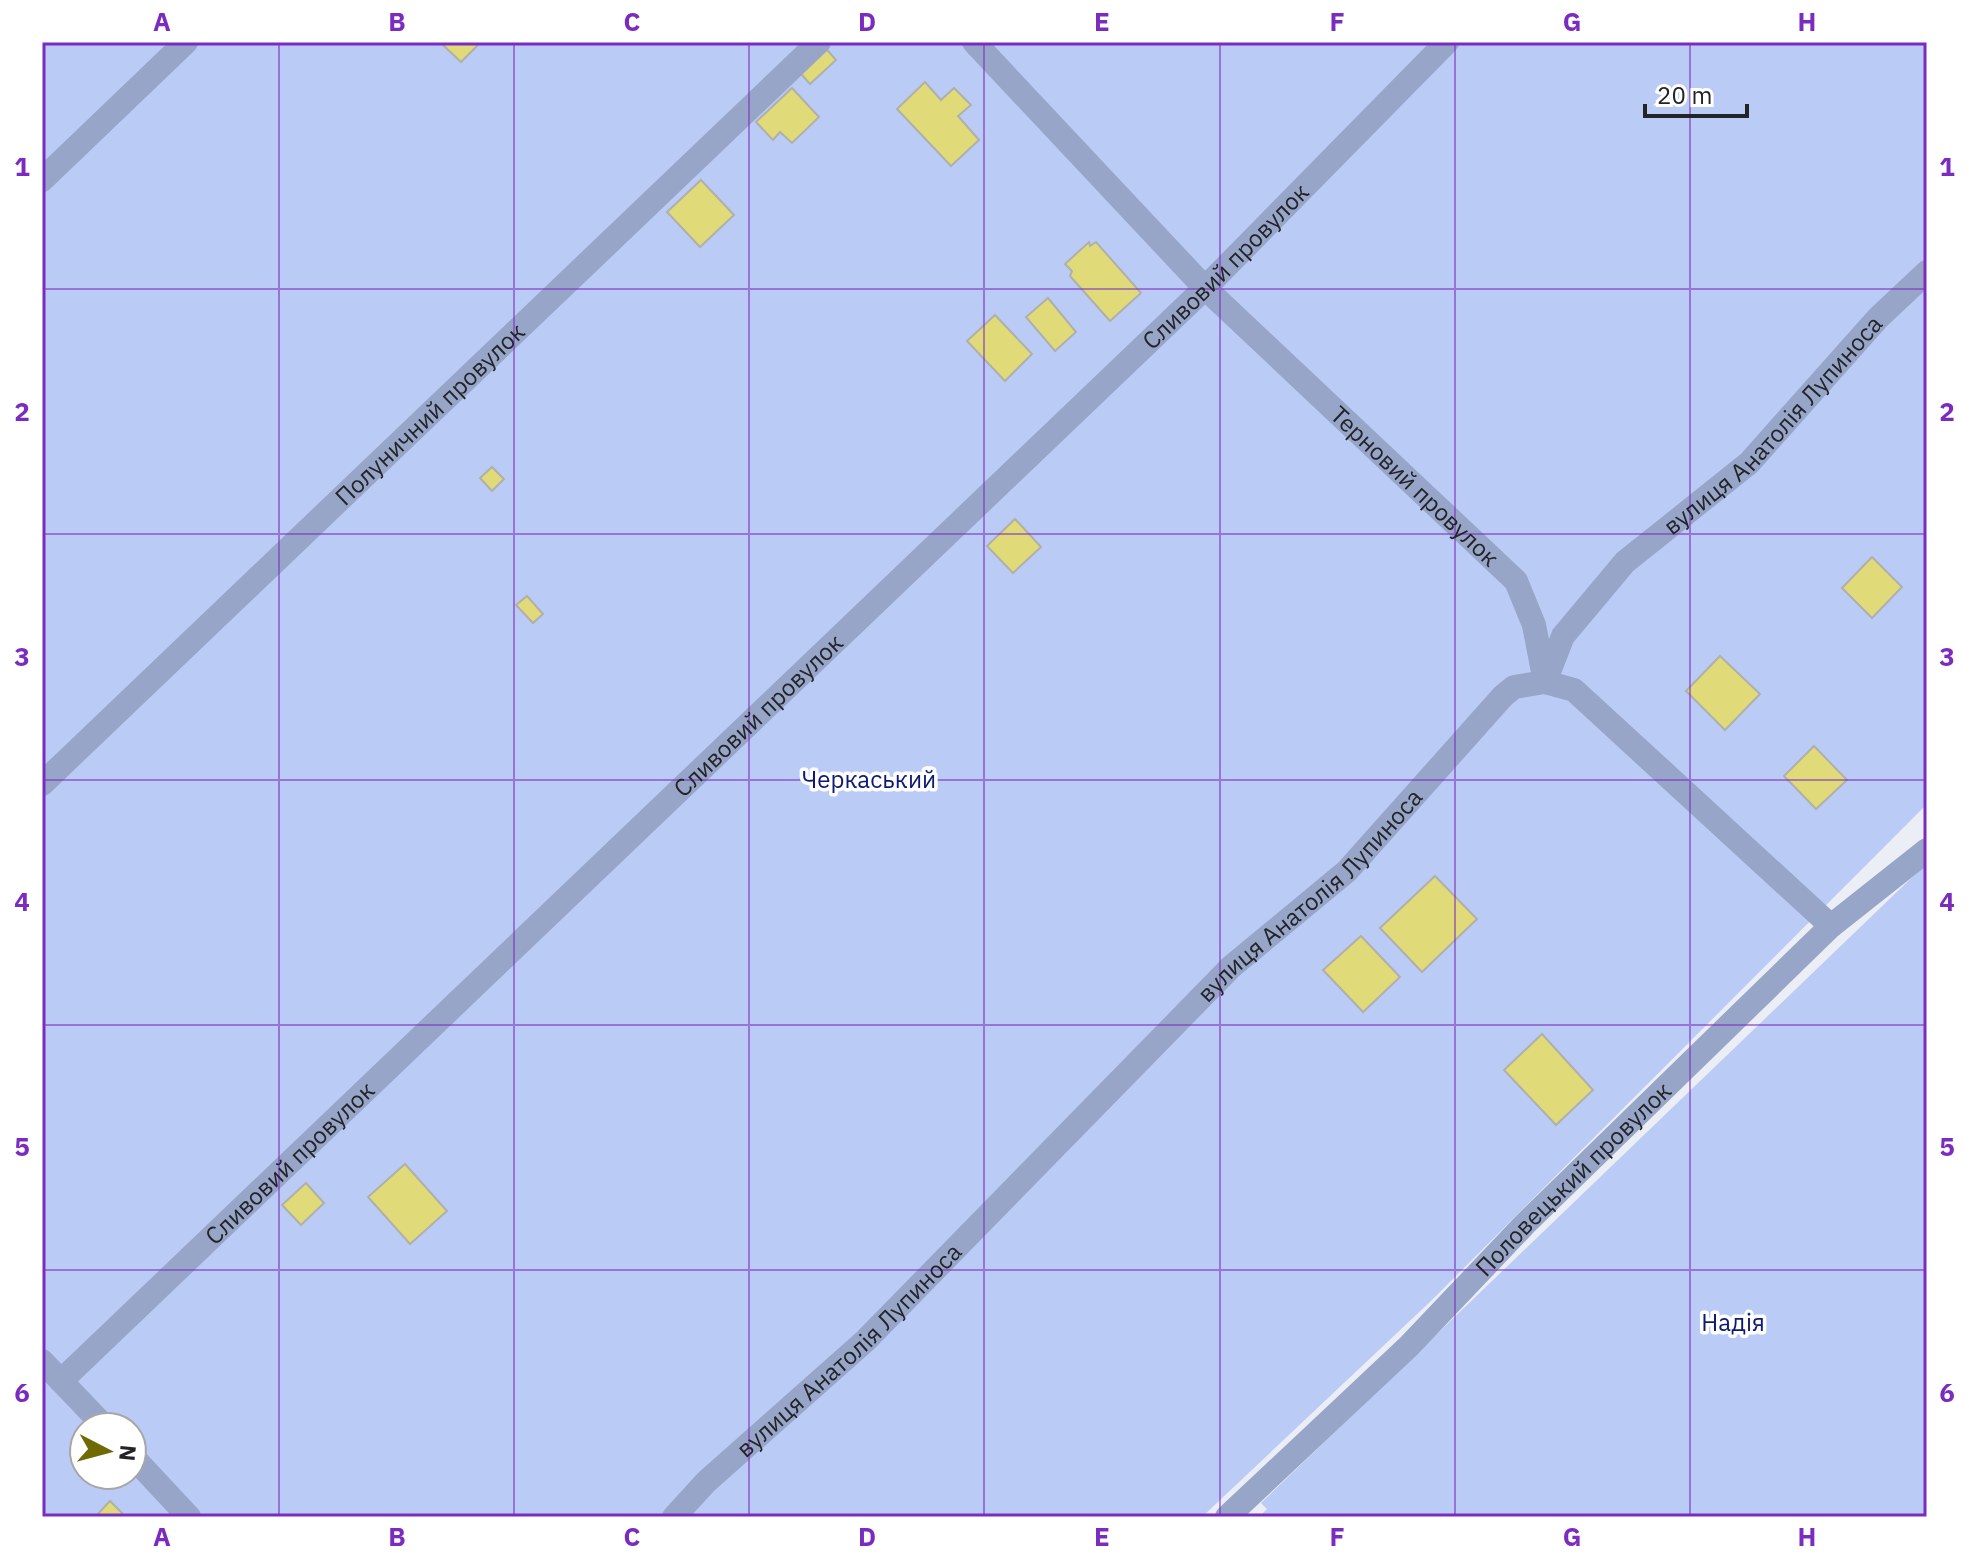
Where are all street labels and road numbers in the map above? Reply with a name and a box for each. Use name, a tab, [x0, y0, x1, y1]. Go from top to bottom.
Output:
street label: Сливовий провулок	[1135, 176, 1315, 356]
street label: вулиця Анатолія Лупиноса	[1656, 308, 1889, 541]
street label: Полуничний провулок	[328, 316, 531, 512]
street label: Терновий провулок	[1324, 399, 1506, 573]
street label: Сливовий провулок	[666, 626, 850, 804]
street label: вулиця Анатолія Лупиноса	[1190, 781, 1429, 1009]
street label: Сливовий провулок	[198, 1074, 381, 1251]
street label: Половецький провулок	[1468, 1075, 1678, 1283]
street label: вулиця Анатолія Лупиноса	[729, 1236, 968, 1464]

